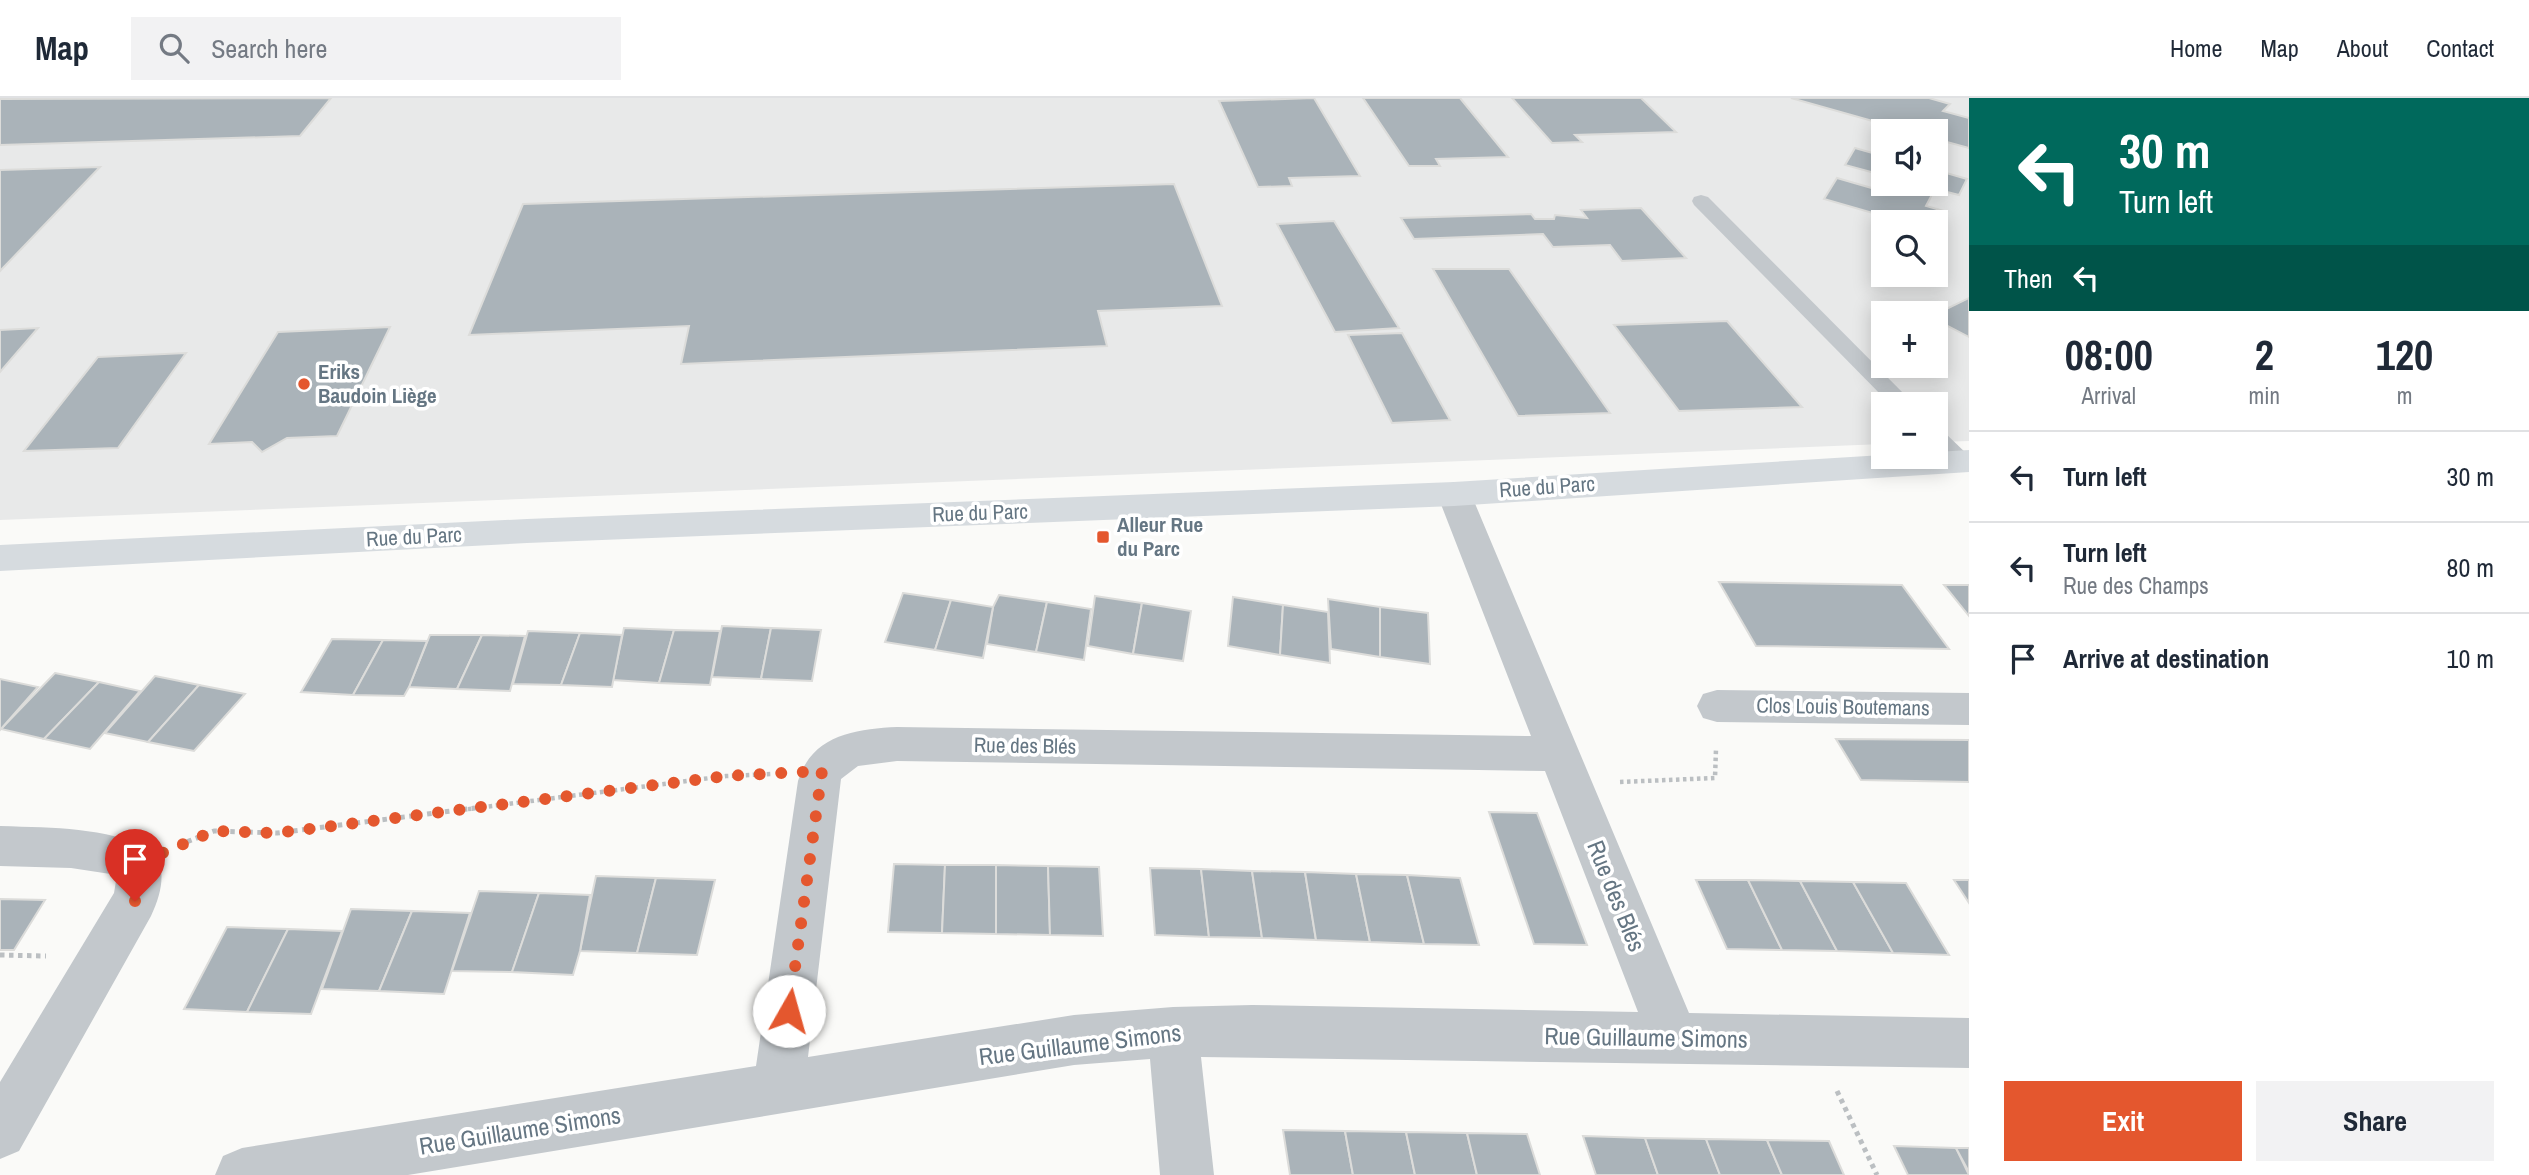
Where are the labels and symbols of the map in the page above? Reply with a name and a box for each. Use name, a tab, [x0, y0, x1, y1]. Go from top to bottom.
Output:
place label: Eriks Baudoin Liège	[318, 357, 437, 410]
marker: Eriks Baudoin Liège	[296, 376, 312, 392]
street label: Rue du Parc	[1498, 469, 1596, 504]
street label: Rue du Parc	[932, 496, 1028, 529]
place label: Alleur Rue du Parc	[1117, 510, 1203, 563]
street label: Rue du Parc	[365, 520, 463, 553]
marker: Alleur Rue du Parc	[1095, 529, 1111, 545]
street label: Clos Louis Boutemans	[1756, 690, 1930, 723]
street label: Rue des Blés	[974, 730, 1076, 761]
pin	[105, 829, 165, 901]
street label: Rue des Blés	[1580, 835, 1654, 956]
position arrow	[752, 974, 826, 1048]
street label: Rue Guillaume Simons	[977, 1016, 1183, 1072]
street label: Rue Guillaume Simons	[1544, 1019, 1748, 1055]
street label: Rue Guillaume Simons	[417, 1098, 623, 1162]

